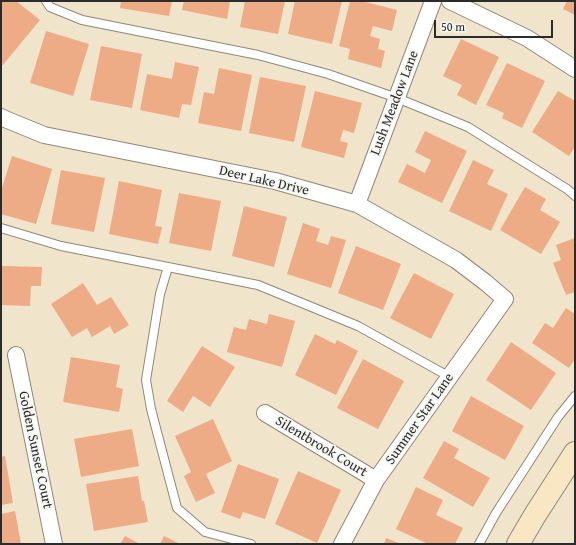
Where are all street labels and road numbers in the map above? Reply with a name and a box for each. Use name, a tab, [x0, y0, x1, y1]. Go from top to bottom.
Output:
street label: Lush Meadow Lane	[367, 48, 423, 158]
street label: Deer Lake Drive	[217, 162, 311, 200]
street label: Summer Star Lane	[382, 370, 458, 468]
street label: Golden Sunset Court	[14, 390, 56, 510]
street label: Silentbrook Court	[272, 413, 370, 481]

